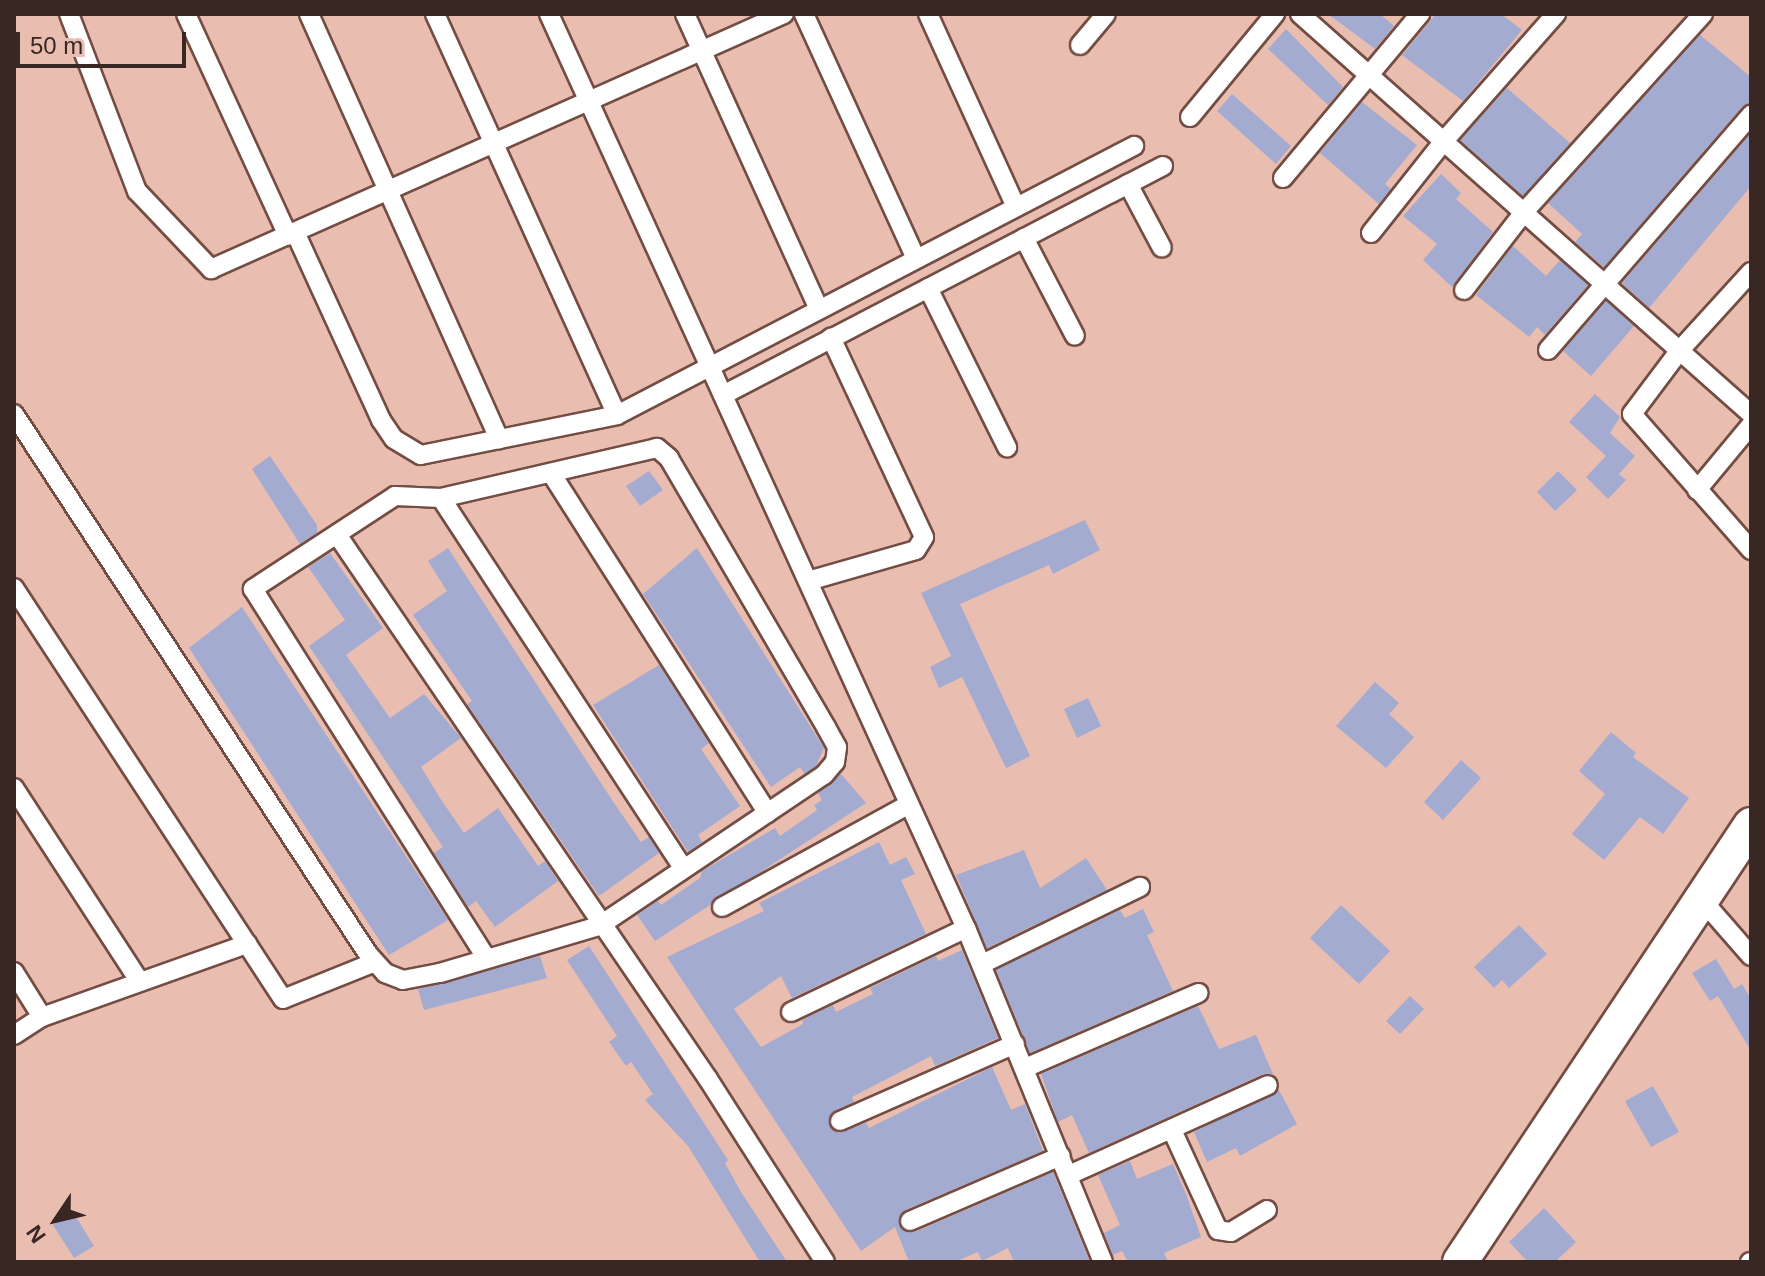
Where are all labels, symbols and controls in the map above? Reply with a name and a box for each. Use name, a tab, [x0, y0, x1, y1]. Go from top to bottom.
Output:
scale bar	[20, 16, 190, 66]
text: 50 m	[30, 32, 83, 59]
north arrow	[16, 1180, 96, 1260]
text: N	[21, 1220, 51, 1248]

